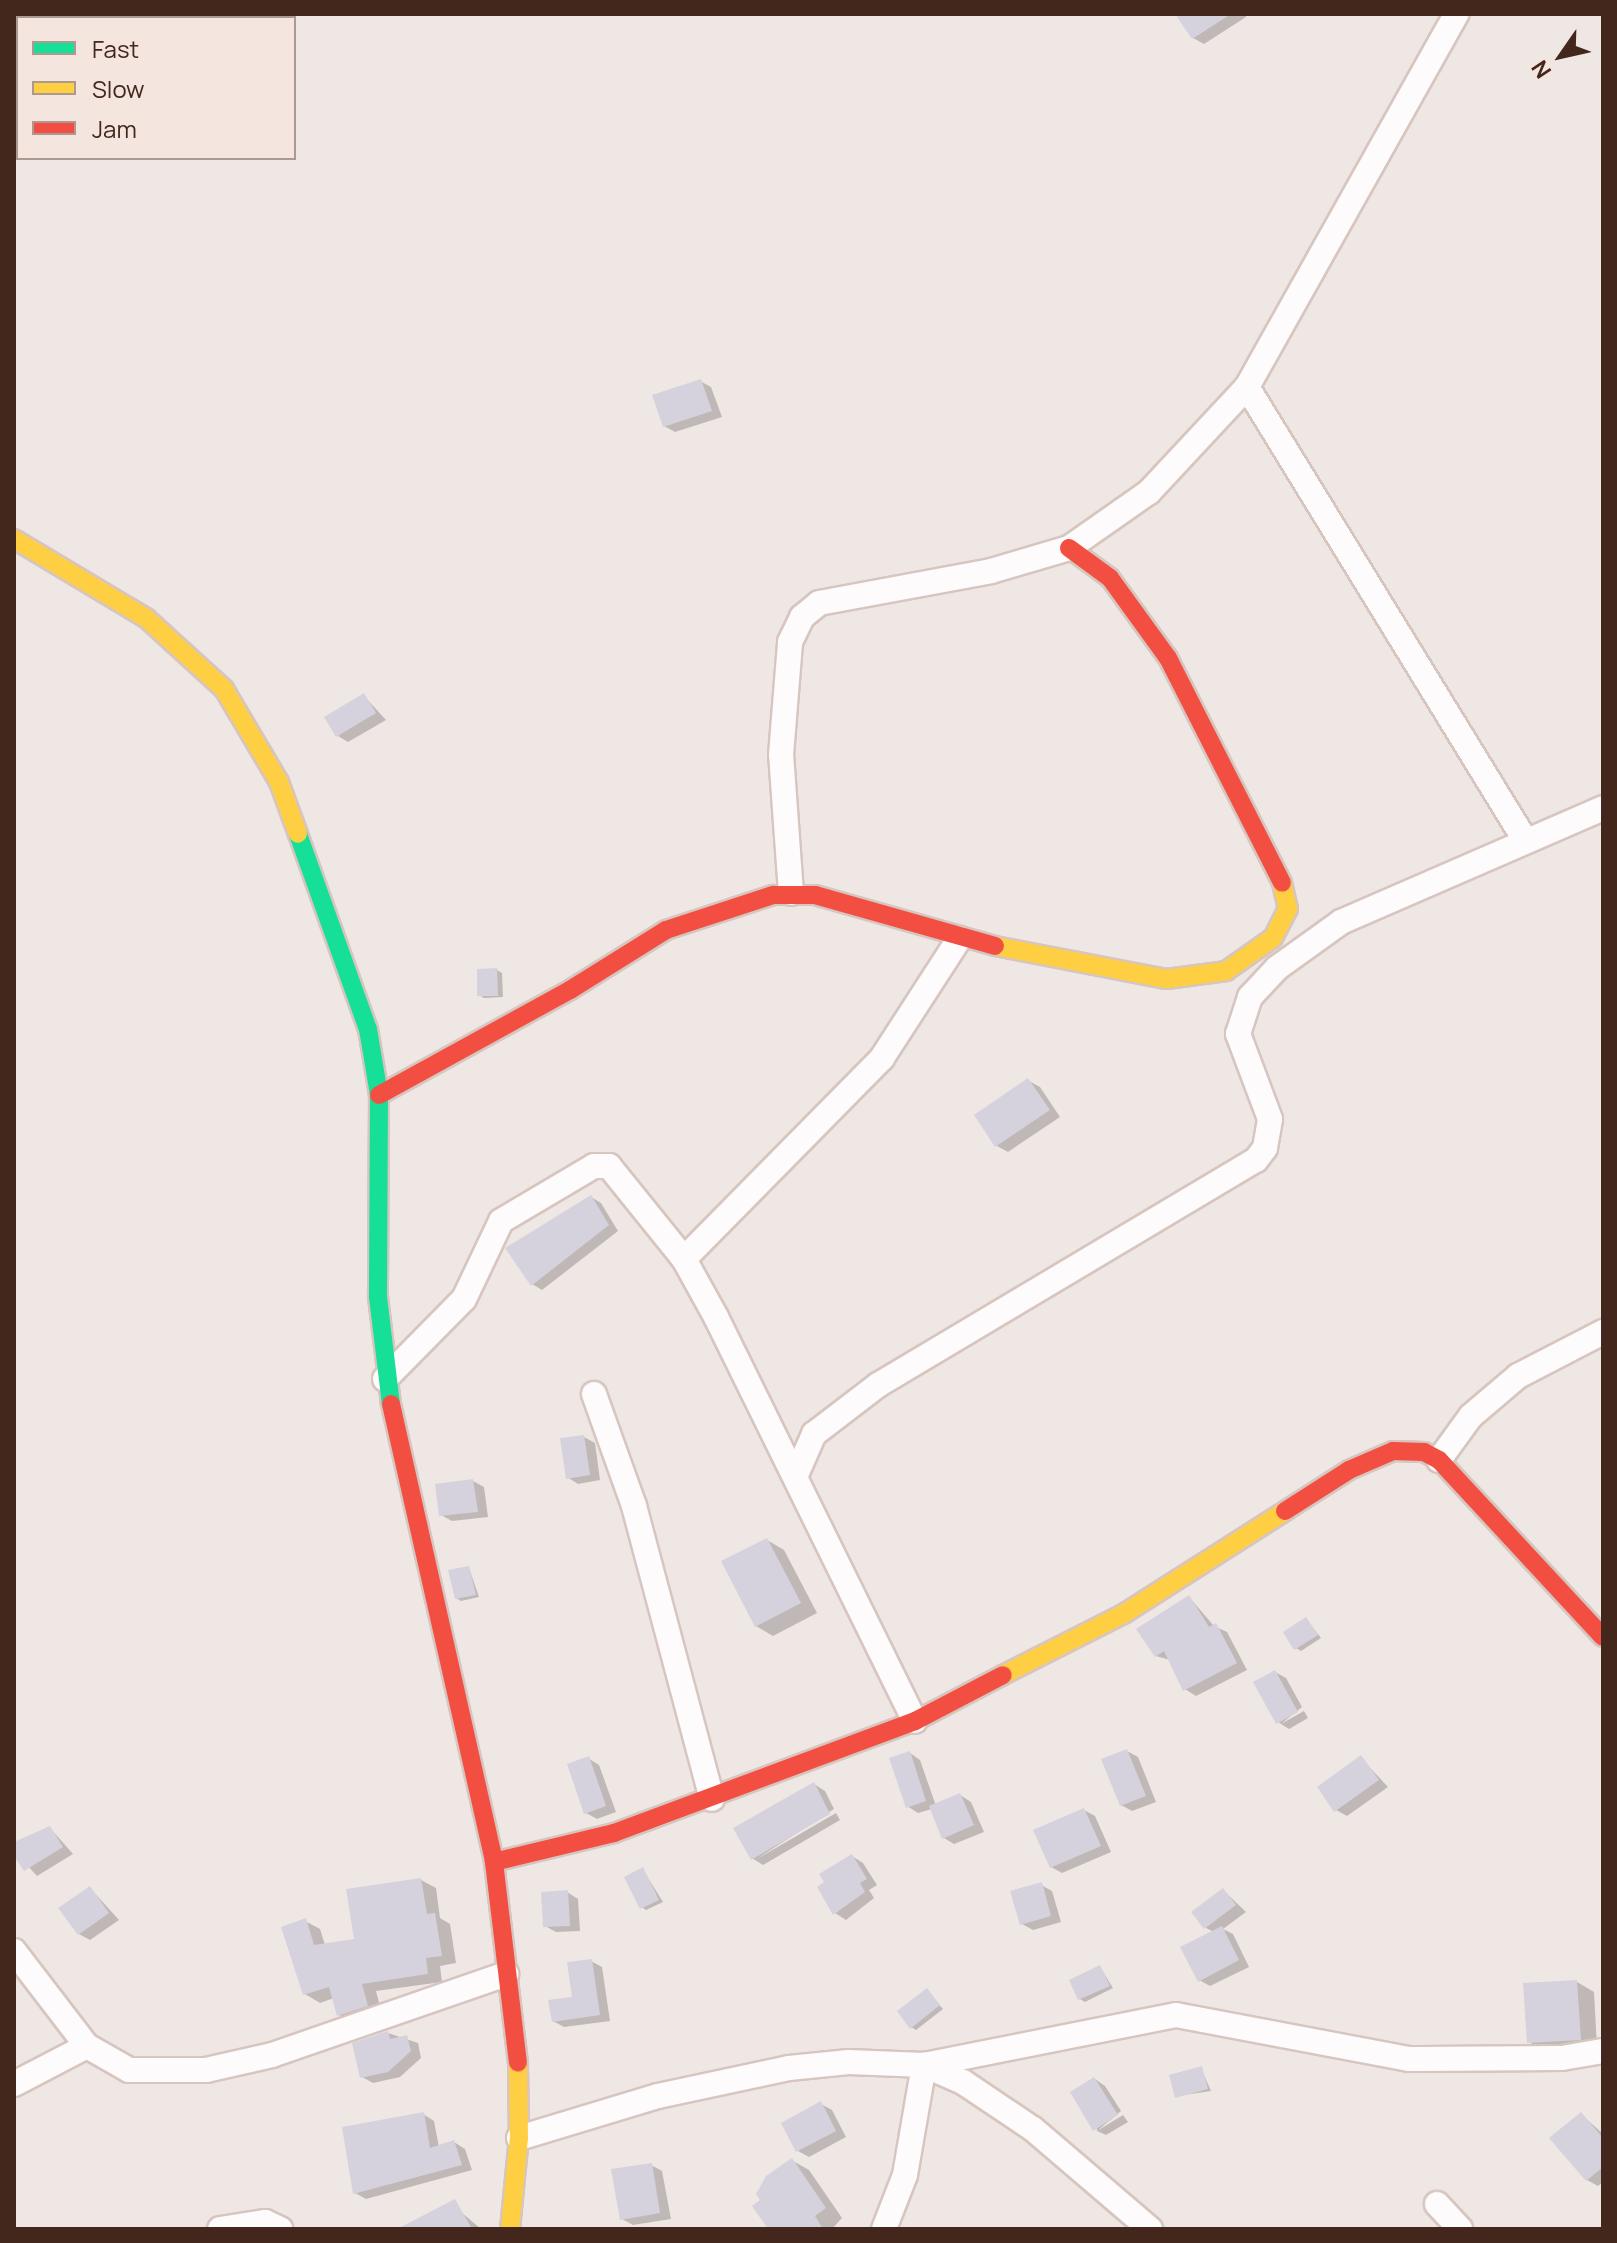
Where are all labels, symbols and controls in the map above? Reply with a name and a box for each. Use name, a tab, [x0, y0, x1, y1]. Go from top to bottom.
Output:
legend	[16, 16, 296, 160]
north arrow	[1521, 16, 1601, 96]
text: Fast	[92, 32, 139, 65]
text: N	[1524, 54, 1558, 84]
text: Slow	[92, 72, 145, 105]
text: Jam	[92, 112, 137, 145]

